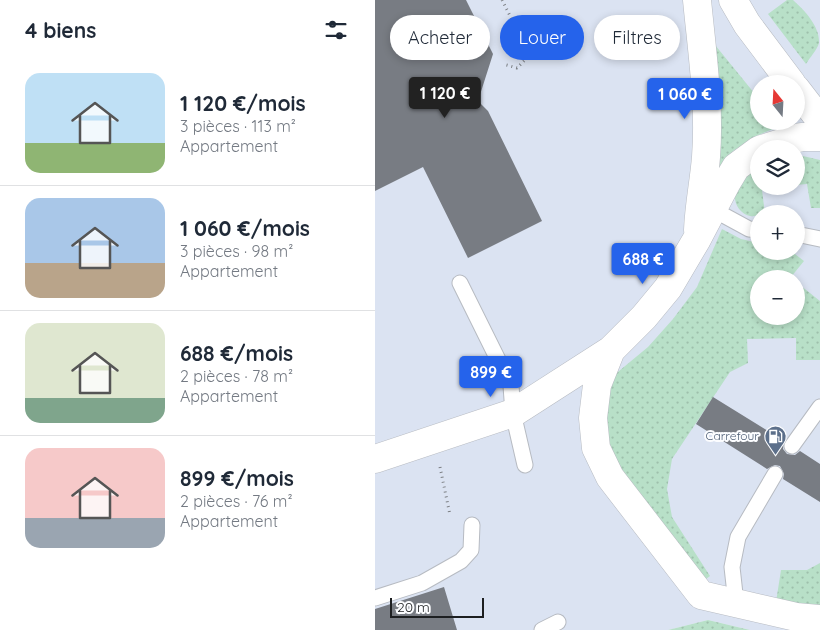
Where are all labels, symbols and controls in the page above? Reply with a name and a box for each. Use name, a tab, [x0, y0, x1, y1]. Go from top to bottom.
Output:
chip: Acheter	[390, 15, 490, 60]
chip: Louer	[500, 15, 584, 60]
chip: Filtres	[594, 15, 680, 60]
icon: filters	[322, 16, 350, 44]
text: 4 biens	[25, 17, 96, 43]
north arrow	[750, 75, 805, 130]
map controls	[750, 75, 805, 325]
pin: 1 120 €	[399, 76, 491, 119]
pin: 1 060 €	[639, 78, 731, 120]
text: 1 120 €	[420, 83, 470, 103]
text: 1 060 €	[658, 84, 712, 104]
text: 1 120 €/mois	[180, 90, 306, 116]
icon: home	[65, 93, 125, 153]
text: 3 pièces · 113 m²	[180, 116, 296, 136]
text: Appartement	[180, 136, 278, 156]
button: layers	[750, 140, 805, 195]
button: +	[750, 205, 805, 260]
text: 1 060 €/mois	[180, 215, 310, 241]
icon: home	[65, 218, 125, 278]
text: 3 pièces · 98 m²	[180, 241, 293, 261]
pin: 688 €	[608, 242, 678, 285]
text: 688 €	[623, 249, 663, 269]
text: Appartement	[180, 261, 278, 281]
button: −	[750, 270, 805, 325]
text: 688 €/mois	[180, 340, 293, 366]
icon: home	[65, 343, 125, 403]
pin: 899 €	[456, 356, 526, 398]
text: 899 €	[470, 362, 512, 382]
text: 2 pièces · 78 m²	[180, 366, 293, 386]
text: Appartement	[180, 386, 278, 406]
fuel station icon: Carrefour	[763, 424, 787, 455]
place label: Carrefour	[706, 428, 759, 443]
text: 899 €/mois	[180, 465, 294, 491]
icon: home	[65, 468, 125, 528]
text: 2 pièces · 76 m²	[180, 491, 292, 511]
text: Appartement	[180, 511, 278, 531]
scale bar	[390, 595, 484, 618]
text: 20 m	[397, 598, 430, 616]

